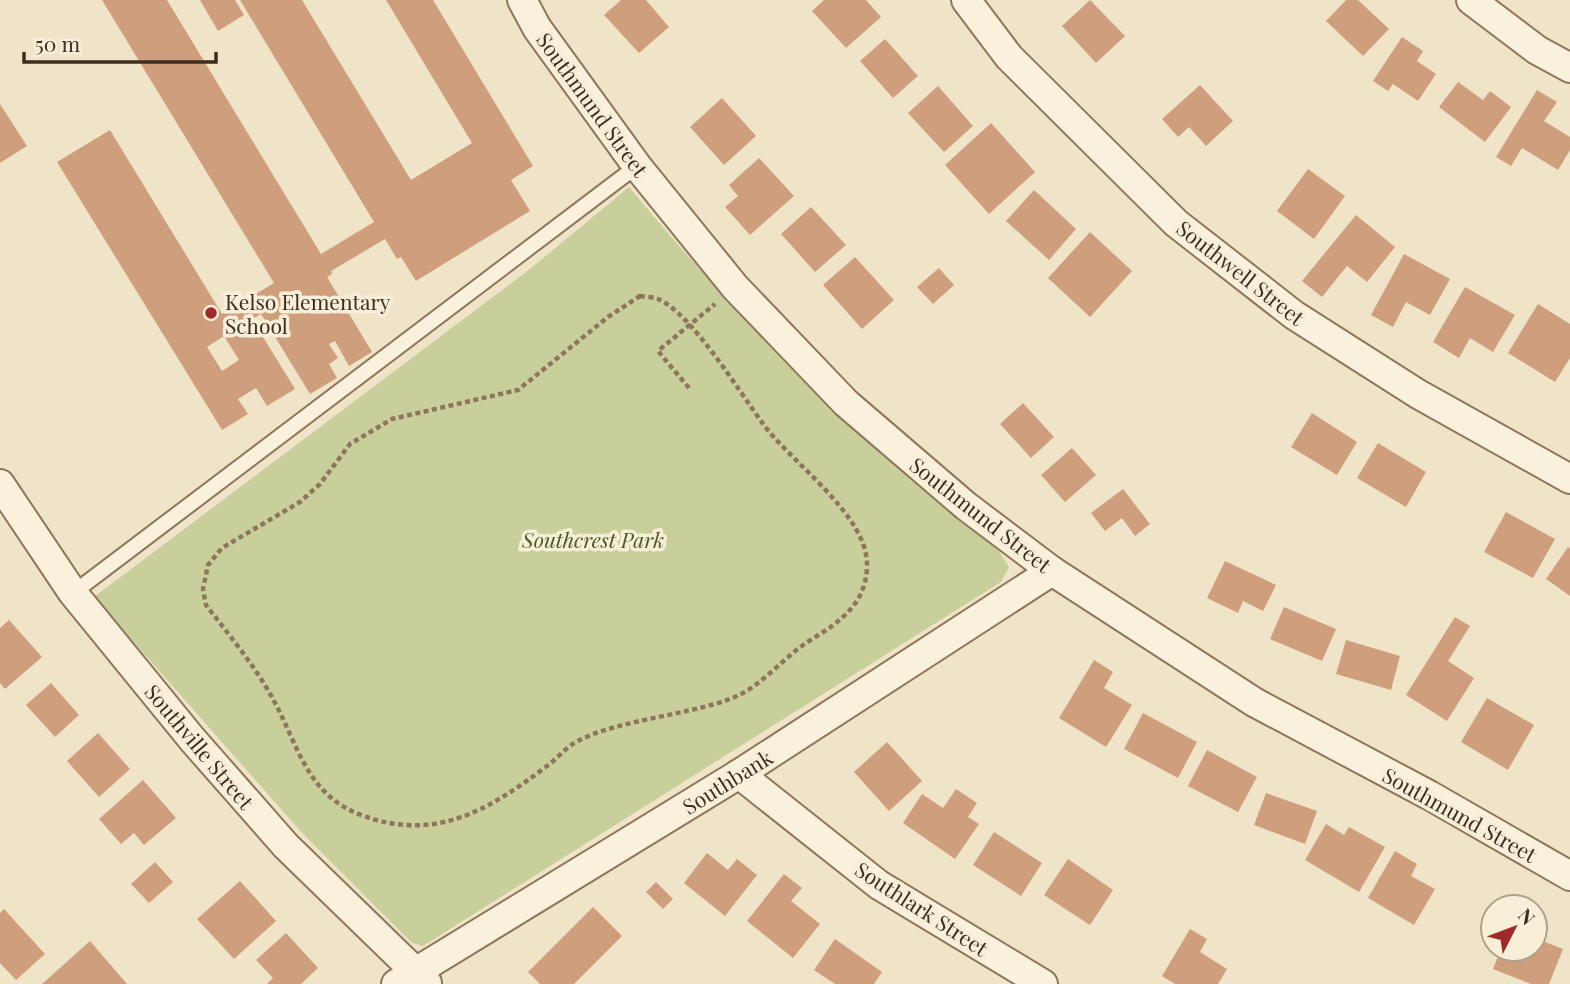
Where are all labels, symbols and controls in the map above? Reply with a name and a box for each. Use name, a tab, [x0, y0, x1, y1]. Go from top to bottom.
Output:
scale bar	[24, 21, 217, 65]
street label: Southmund Street	[531, 26, 655, 182]
text: 50 m	[35, 29, 81, 57]
street label: Southwell Street	[1171, 213, 1311, 331]
place label: Kelso Elementary School	[225, 287, 391, 339]
marker: Kelso Elementary School	[203, 305, 219, 321]
street label: Southmund Street	[905, 450, 1058, 578]
park label: Southcrest Park	[521, 525, 664, 553]
street label: Southville Street	[139, 678, 261, 815]
street label: Southbank	[677, 742, 778, 820]
street label: Southmund Street	[1378, 760, 1543, 868]
street label: Southlark Street	[850, 855, 994, 962]
north arrow	[1479, 893, 1549, 963]
text: N	[1513, 902, 1542, 930]

